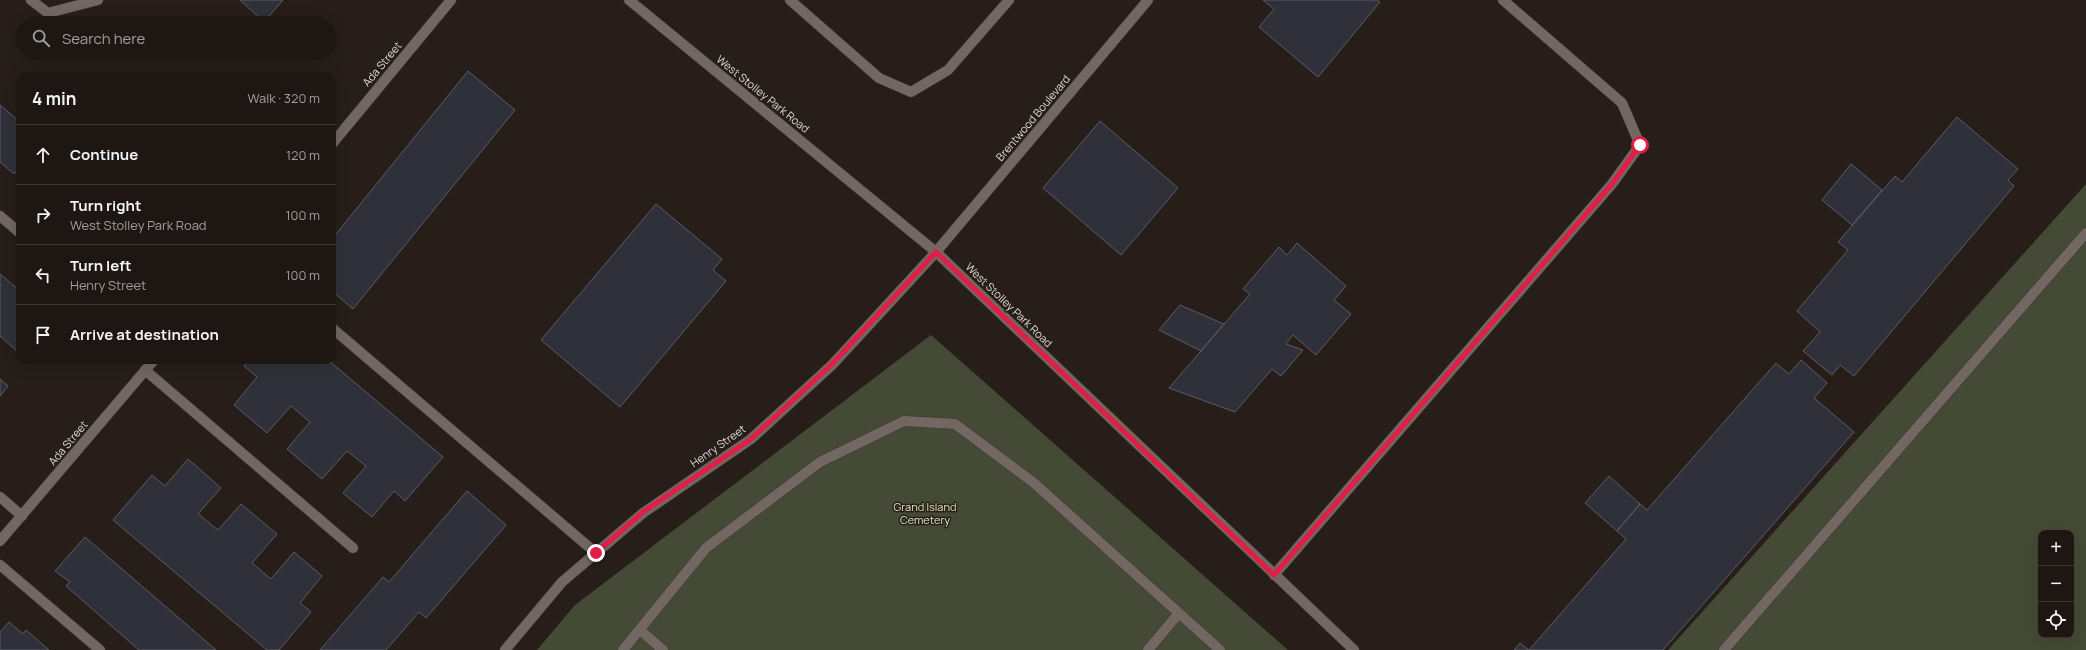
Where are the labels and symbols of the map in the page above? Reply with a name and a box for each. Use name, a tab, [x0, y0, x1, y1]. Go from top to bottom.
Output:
street label: Ada Street	[358, 38, 405, 89]
street label: West Stolley Park Road	[714, 51, 813, 136]
street label: Brentwood Boulevard	[992, 71, 1073, 164]
route start	[1631, 136, 1649, 154]
street label: West Stolley Park Road	[963, 259, 1056, 350]
street label: Ada Street	[44, 417, 91, 468]
street label: Henry Street	[687, 421, 748, 470]
park label: Grand Island Cemetery	[894, 499, 956, 527]
route end	[587, 544, 605, 562]

